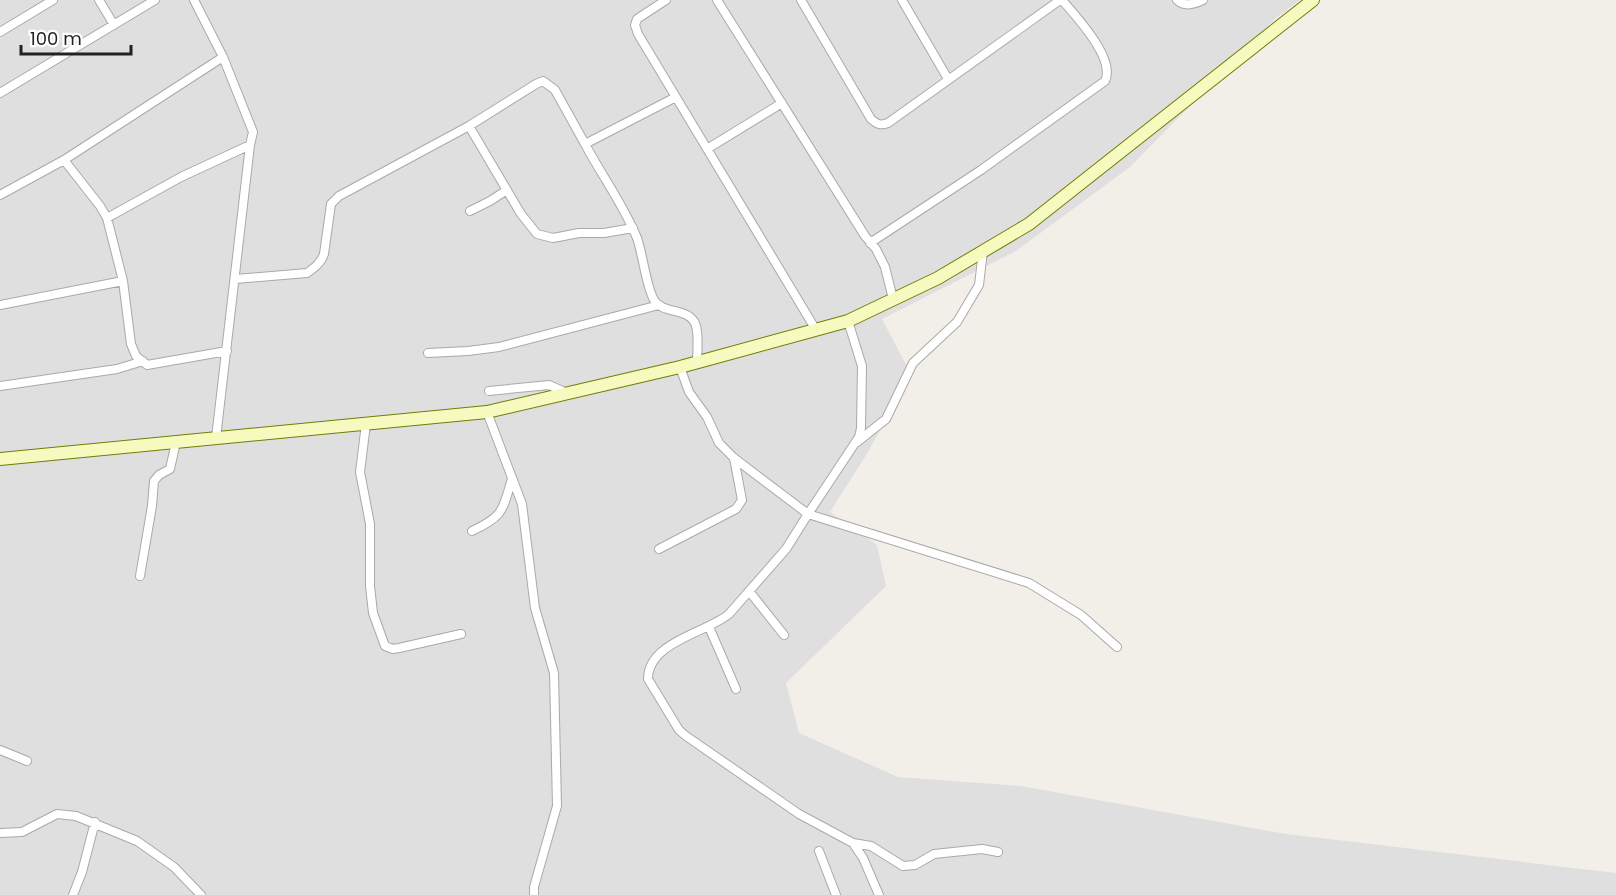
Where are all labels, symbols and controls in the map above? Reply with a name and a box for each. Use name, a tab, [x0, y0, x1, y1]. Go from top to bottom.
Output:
scale bar	[21, 18, 130, 56]
text: 100 m	[30, 26, 82, 51]

